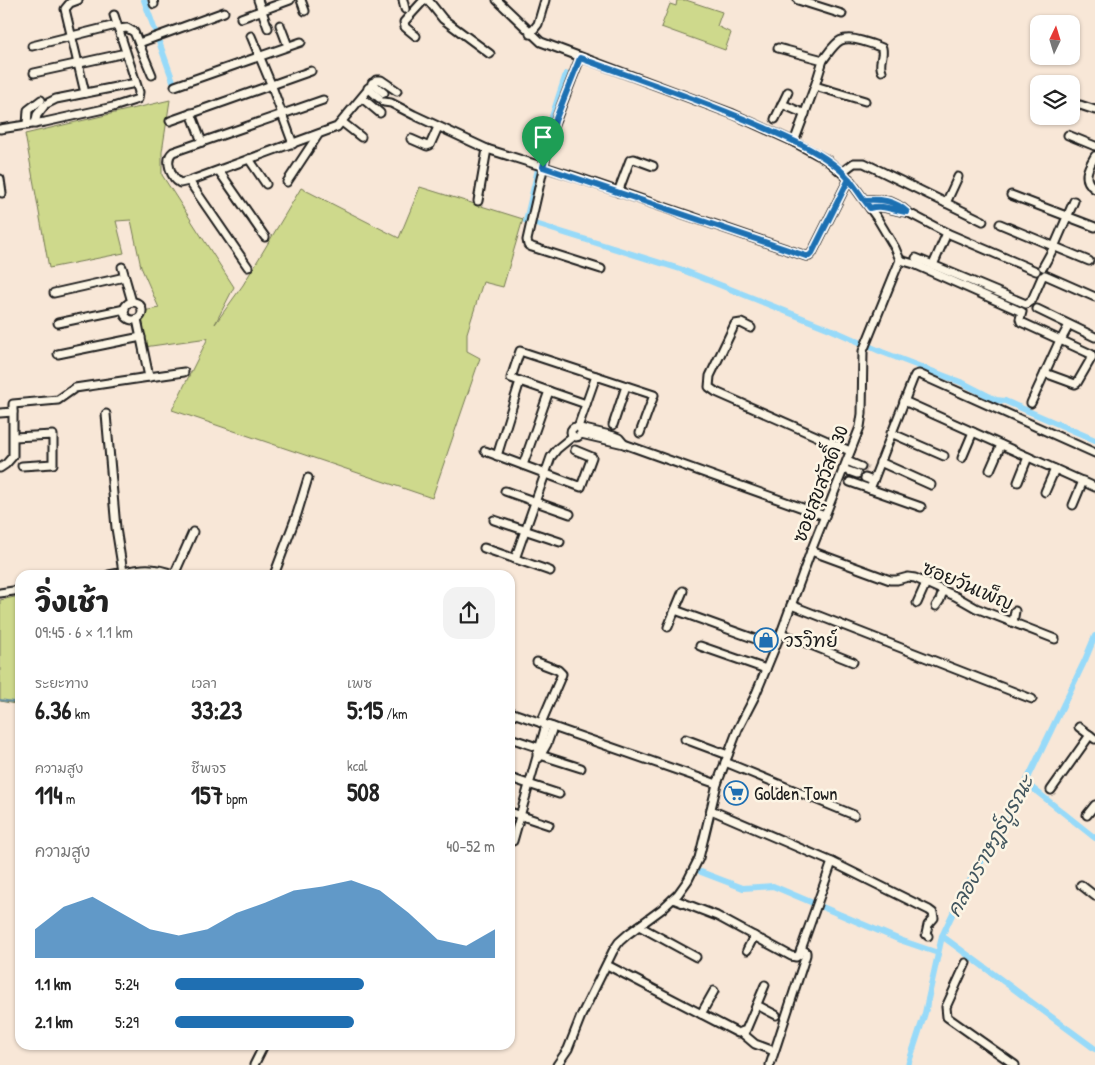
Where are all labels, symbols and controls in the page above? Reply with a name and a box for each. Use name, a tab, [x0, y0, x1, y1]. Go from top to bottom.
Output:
north arrow	[1030, 15, 1080, 65]
map controls	[1030, 15, 1080, 125]
button: layers	[1030, 75, 1080, 125]
pin	[522, 116, 564, 167]
icon: arrive	[529, 123, 557, 151]
street label: ซอยสุขสวัสดิ์ 30	[783, 421, 856, 547]
street label: ซอยวันเพ็ญ	[918, 554, 1018, 616]
text: วิ่งเช้า	[35, 583, 109, 621]
button: share	[443, 587, 495, 639]
text: 09:45 · 6 × 1.1 km	[35, 621, 133, 643]
shop icon: วรวิทย์	[753, 627, 779, 653]
place label: วรวิทย์	[784, 627, 838, 653]
text: ระยะทาง	[35, 673, 88, 692]
text: เวลา	[191, 673, 217, 692]
text: เพซ	[347, 673, 372, 692]
text: 6.36	[35, 693, 72, 727]
text: 33:23	[191, 693, 242, 727]
text: 5:15	[347, 693, 383, 727]
text: km	[72, 704, 90, 723]
text: /km	[383, 704, 408, 723]
text: kcal	[347, 756, 367, 775]
text: ความสูง	[35, 758, 83, 777]
text: ชีพจร	[191, 758, 226, 777]
water label: คลองราษฎร์บูรณะ	[940, 768, 1042, 922]
text: 508	[347, 775, 380, 809]
text: 114	[35, 778, 63, 812]
text: 157	[191, 778, 223, 812]
supermarket icon: Golden Town	[723, 780, 749, 806]
place label: Golden Town	[754, 780, 838, 806]
text: m	[63, 789, 75, 808]
text: bpm	[223, 789, 248, 808]
text: 40–52 m	[446, 835, 495, 857]
text: ความสูง	[35, 840, 90, 862]
text: 1.1 km	[35, 973, 71, 995]
text: 5:24	[115, 973, 139, 995]
text: 2.1 km	[35, 1011, 73, 1033]
text: 5:29	[115, 1011, 139, 1033]

